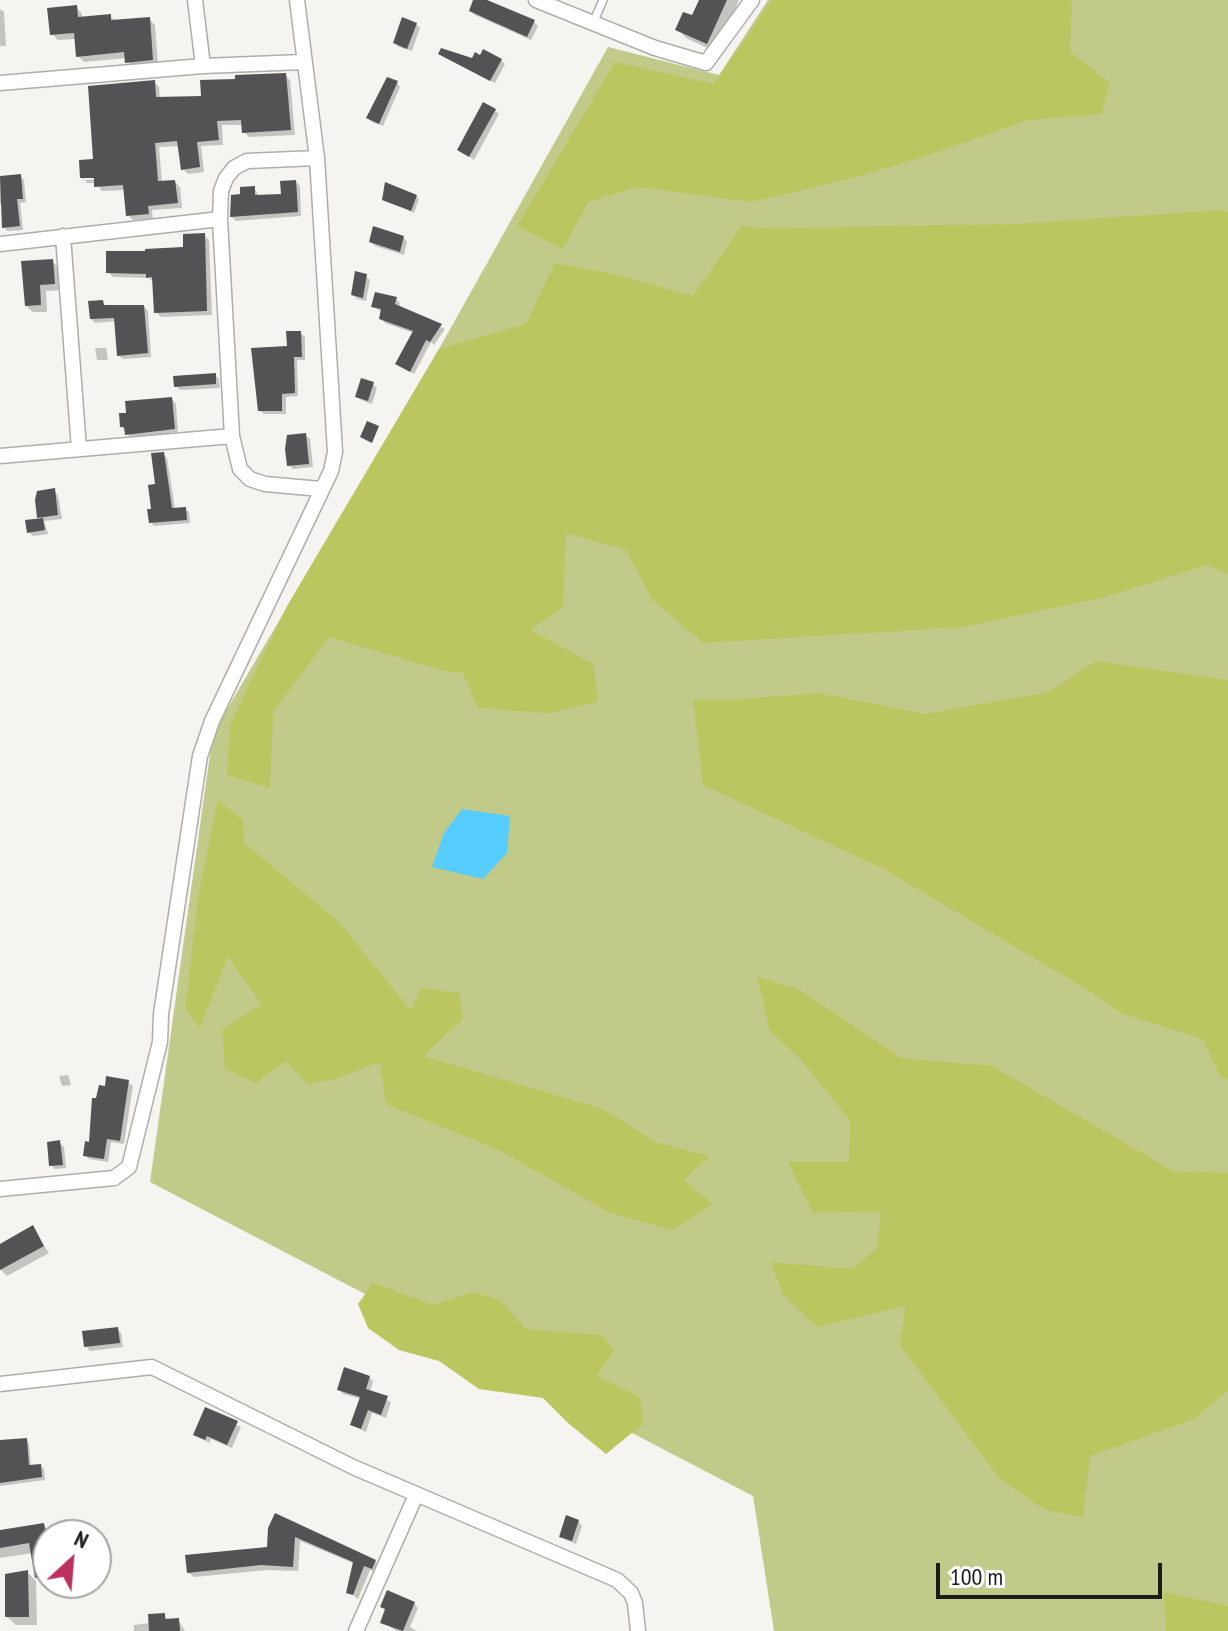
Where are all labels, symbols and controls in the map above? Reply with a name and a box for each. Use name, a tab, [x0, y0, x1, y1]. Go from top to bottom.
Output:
north arrow	[32, 1519, 112, 1599]
text: N	[70, 1524, 93, 1554]
scale bar	[940, 1547, 1166, 1597]
text: 100 m	[950, 1561, 1003, 1592]

